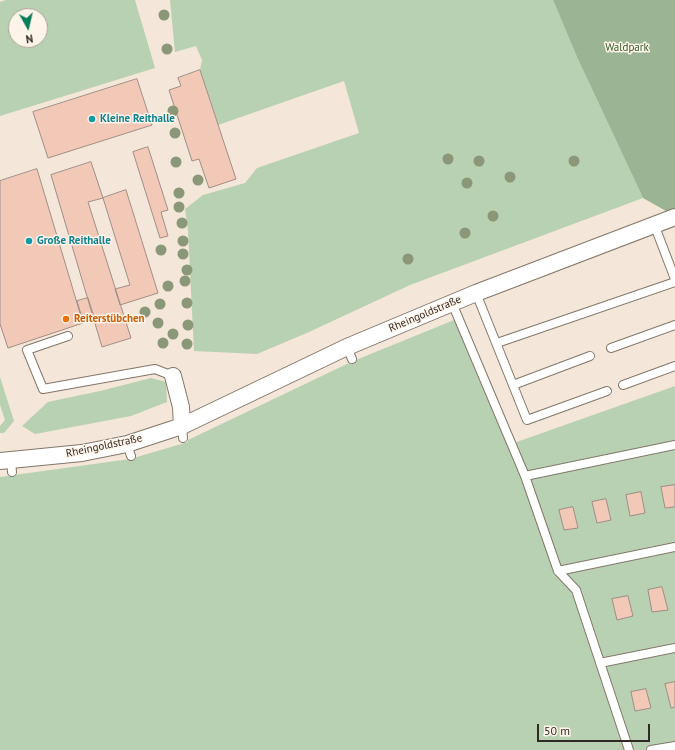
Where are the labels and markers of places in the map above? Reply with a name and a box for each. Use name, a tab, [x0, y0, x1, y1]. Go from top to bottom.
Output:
place label: Kleine Reithalle	[100, 112, 175, 126]
marker: Kleine Reithalle	[87, 114, 97, 124]
place label: Große Reithalle	[37, 234, 111, 248]
marker: Große Reithalle	[24, 236, 34, 246]
place label: Reiterstübchen	[74, 312, 145, 326]
marker: Reiterstübchen	[61, 314, 71, 324]

